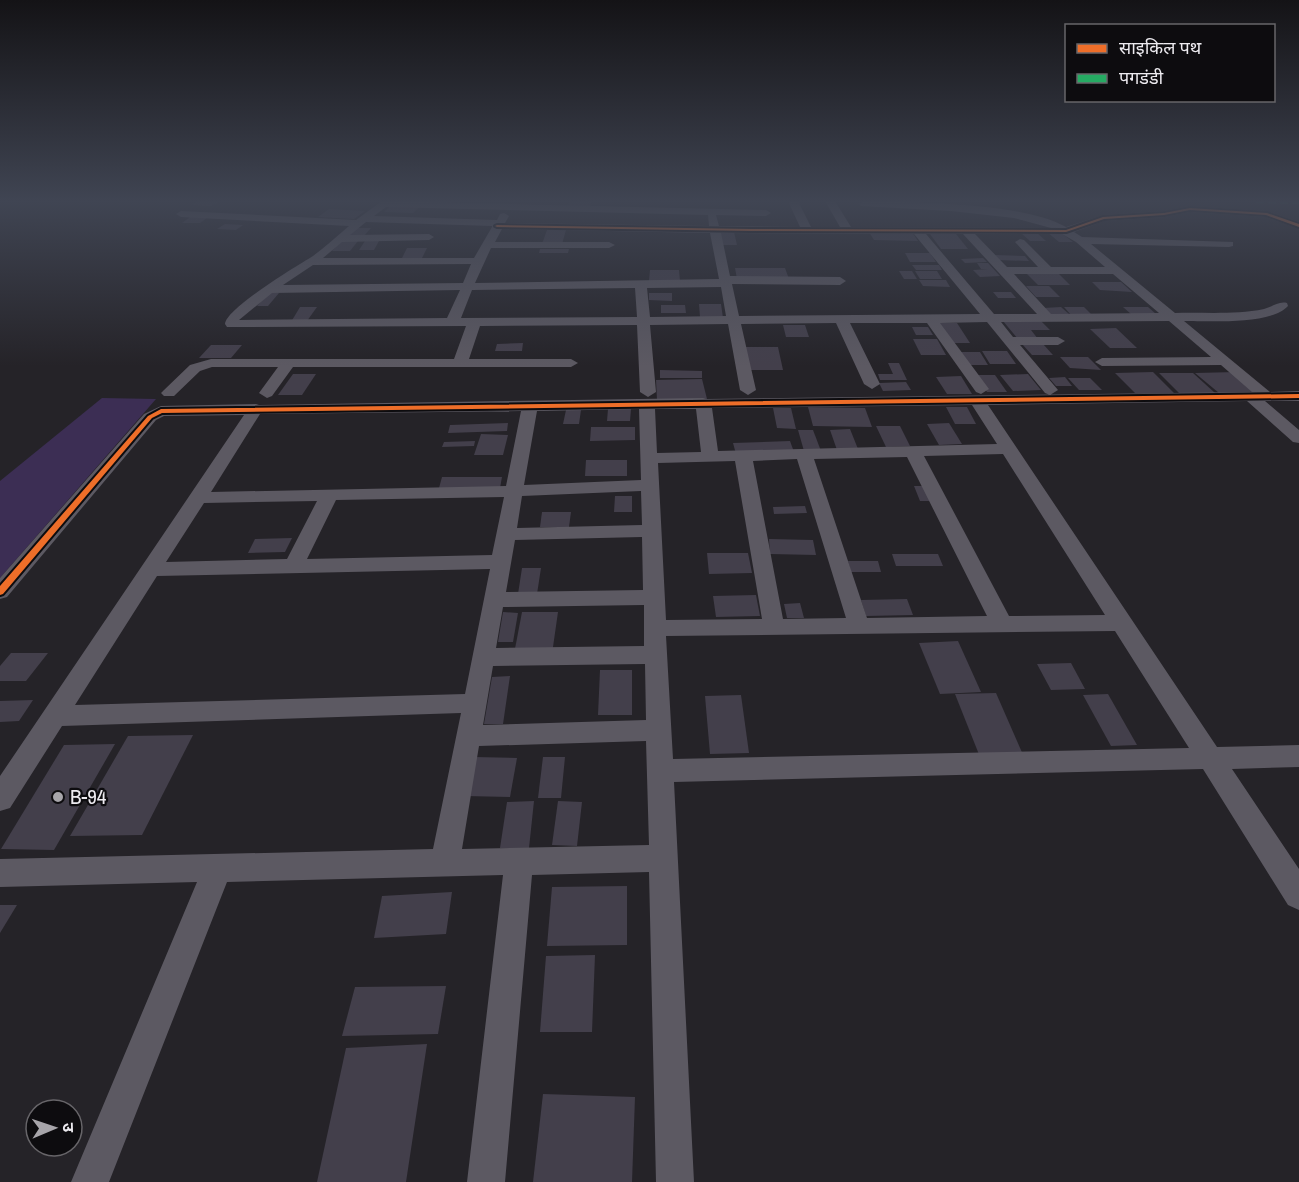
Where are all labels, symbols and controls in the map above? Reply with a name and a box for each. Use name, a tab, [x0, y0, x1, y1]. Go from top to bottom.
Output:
legend	[1065, 24, 1275, 102]
text: साइकिल पथ	[1119, 35, 1202, 60]
text: पगडंडी	[1119, 65, 1164, 90]
place label: B-94	[70, 782, 107, 811]
marker: B-94	[51, 790, 65, 804]
north arrow	[24, 1098, 84, 1158]
text: उ	[58, 1122, 80, 1133]

